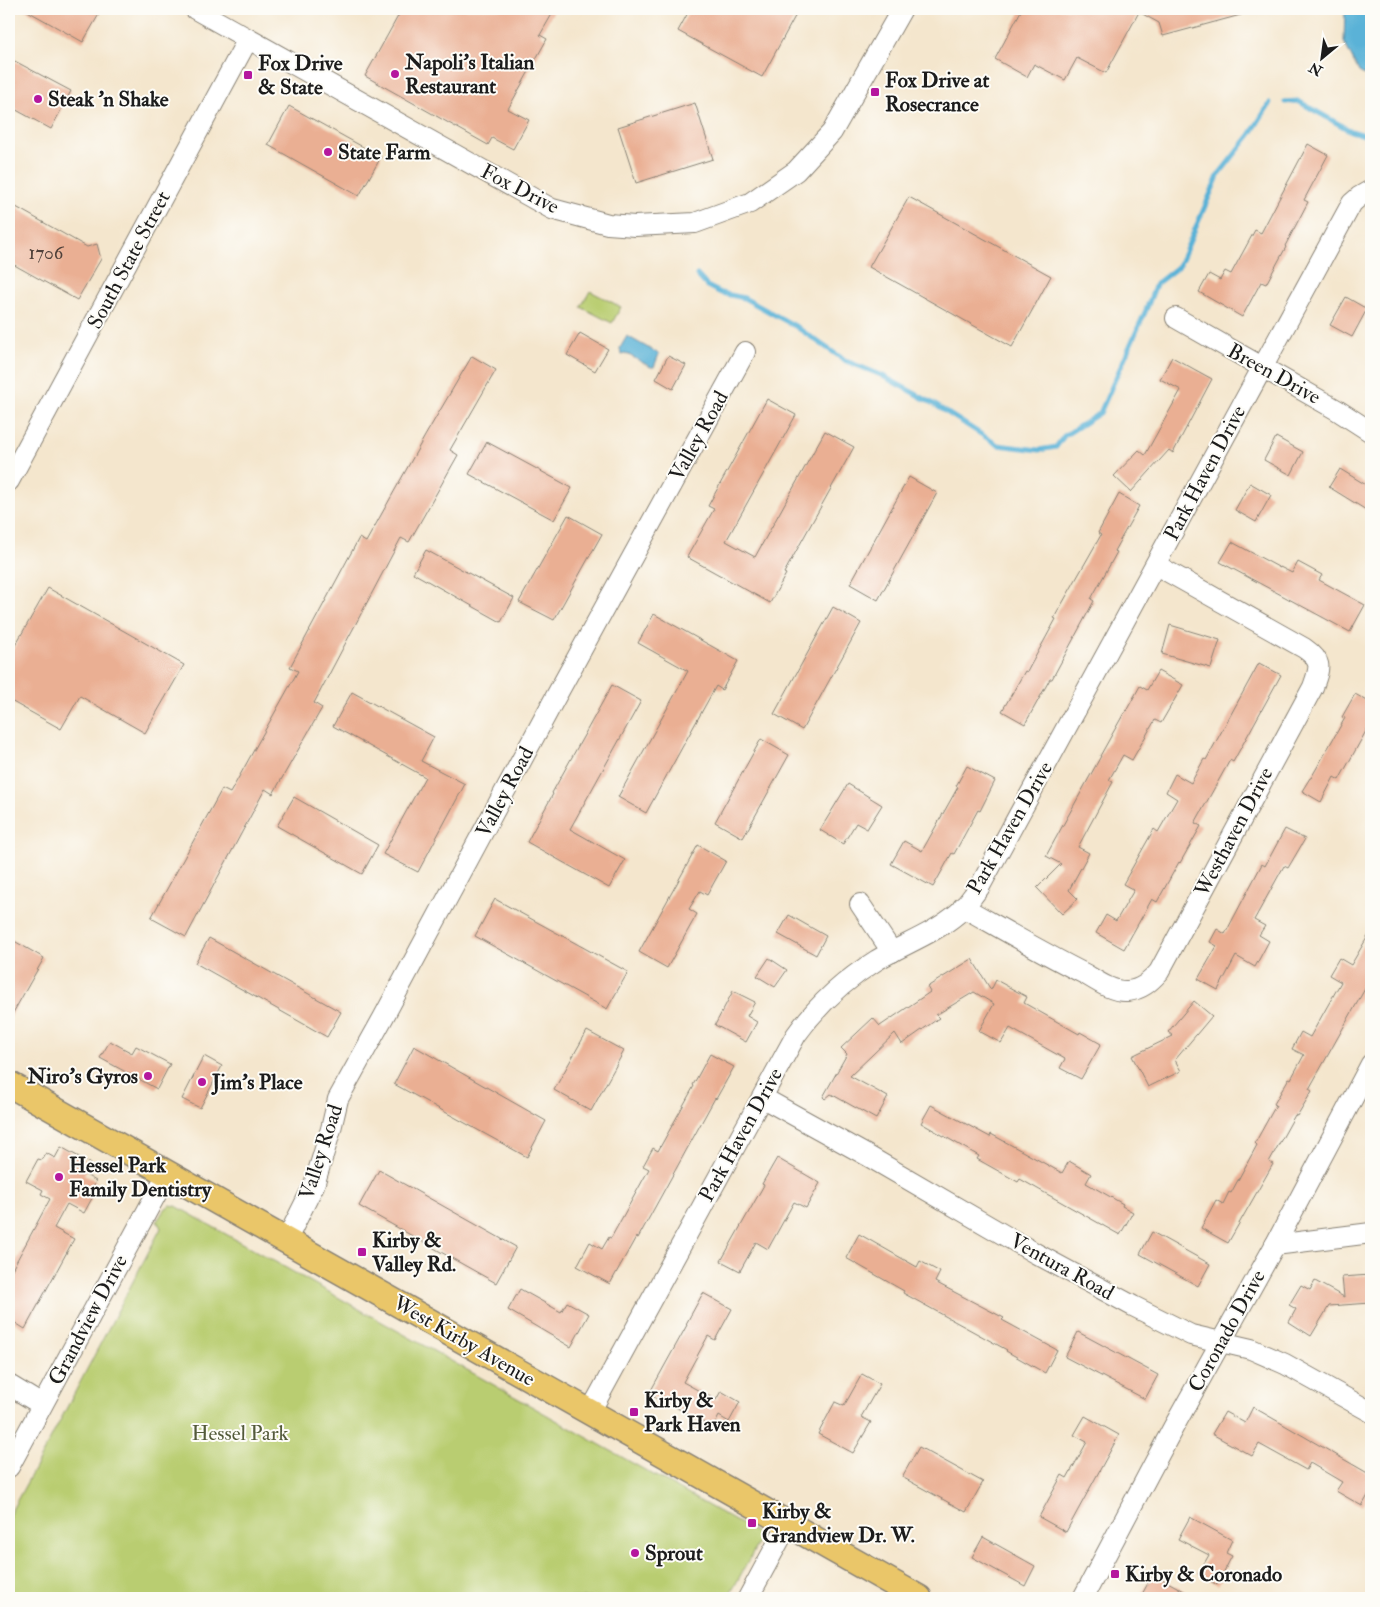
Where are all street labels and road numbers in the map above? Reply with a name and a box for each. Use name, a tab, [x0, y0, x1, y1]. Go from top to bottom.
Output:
street label: Fox Drive	[476, 158, 564, 220]
street label: South State Street	[81, 186, 177, 334]
street label: Breen Drive	[1223, 337, 1325, 411]
street label: Valley Road	[663, 386, 735, 486]
street label: Park Haven Drive	[1158, 401, 1252, 545]
street label: Valley Road	[470, 741, 540, 842]
street label: Park Haven Drive	[961, 756, 1059, 899]
street label: Westhaven Drive	[1188, 763, 1279, 902]
street label: Park Haven Drive	[693, 1063, 789, 1207]
street label: Valley Road	[293, 1100, 349, 1203]
street label: Ventura Road	[1005, 1227, 1119, 1307]
street label: Grandview Drive	[42, 1250, 134, 1390]
street label: Coronado Drive	[1182, 1265, 1272, 1397]
street label: West Kirby Avenue	[387, 1289, 540, 1393]

